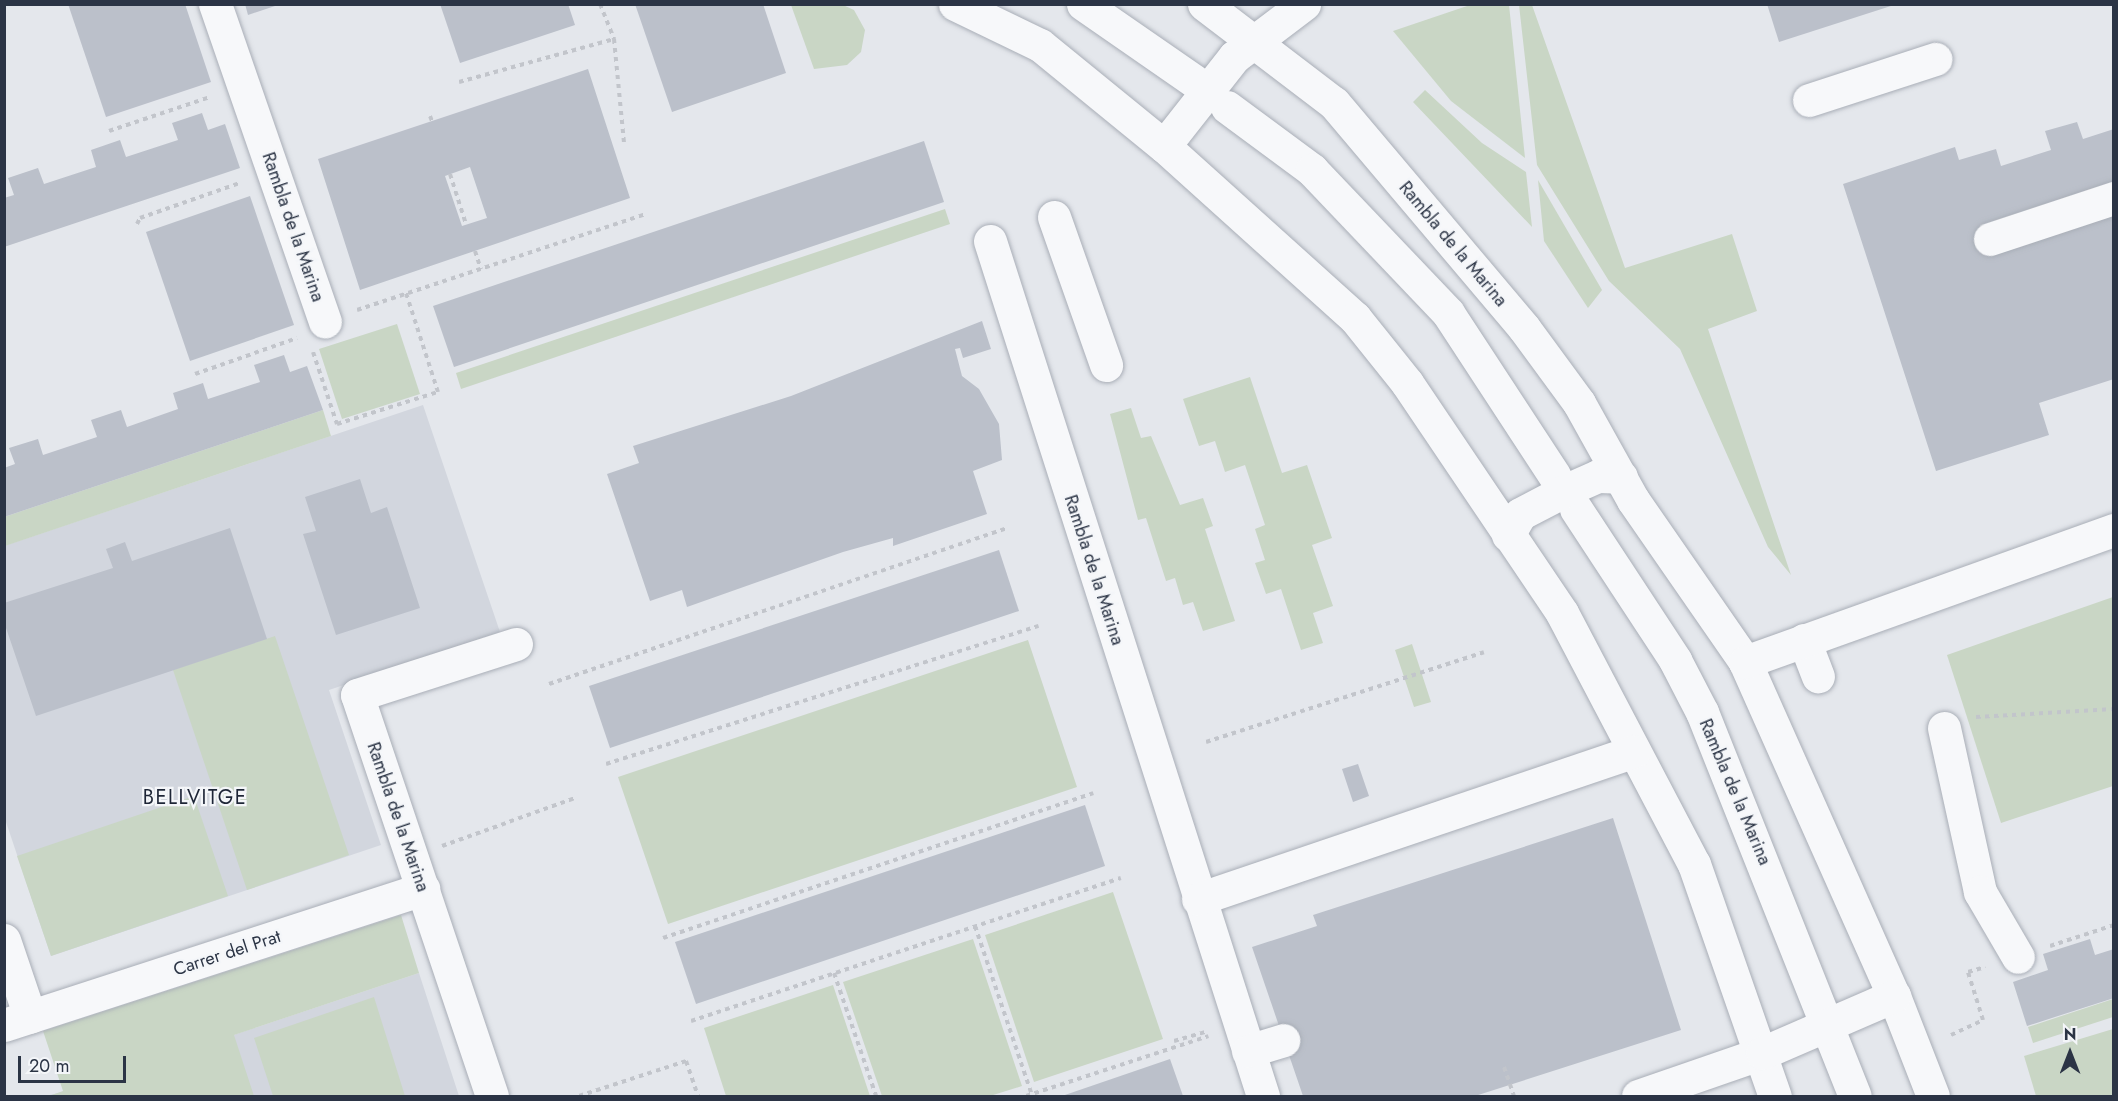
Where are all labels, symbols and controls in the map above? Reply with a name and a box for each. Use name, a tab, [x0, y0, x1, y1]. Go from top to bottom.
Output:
street label: Rambla de la Marina	[257, 149, 329, 305]
street label: Rambla de la Marina	[1394, 177, 1512, 311]
street label: Rambla de la Marina	[1060, 492, 1128, 648]
street label: Rambla de la Marina	[1694, 716, 1776, 868]
street label: Rambla de la Marina	[362, 739, 434, 895]
district label: BELLVITGE	[143, 785, 247, 809]
street label: Carrer del Prat	[171, 925, 283, 981]
north arrow	[2040, 1023, 2100, 1083]
text: N	[2064, 1023, 2076, 1046]
scale bar	[21, 1044, 129, 1082]
text: 20 m	[29, 1053, 69, 1079]

